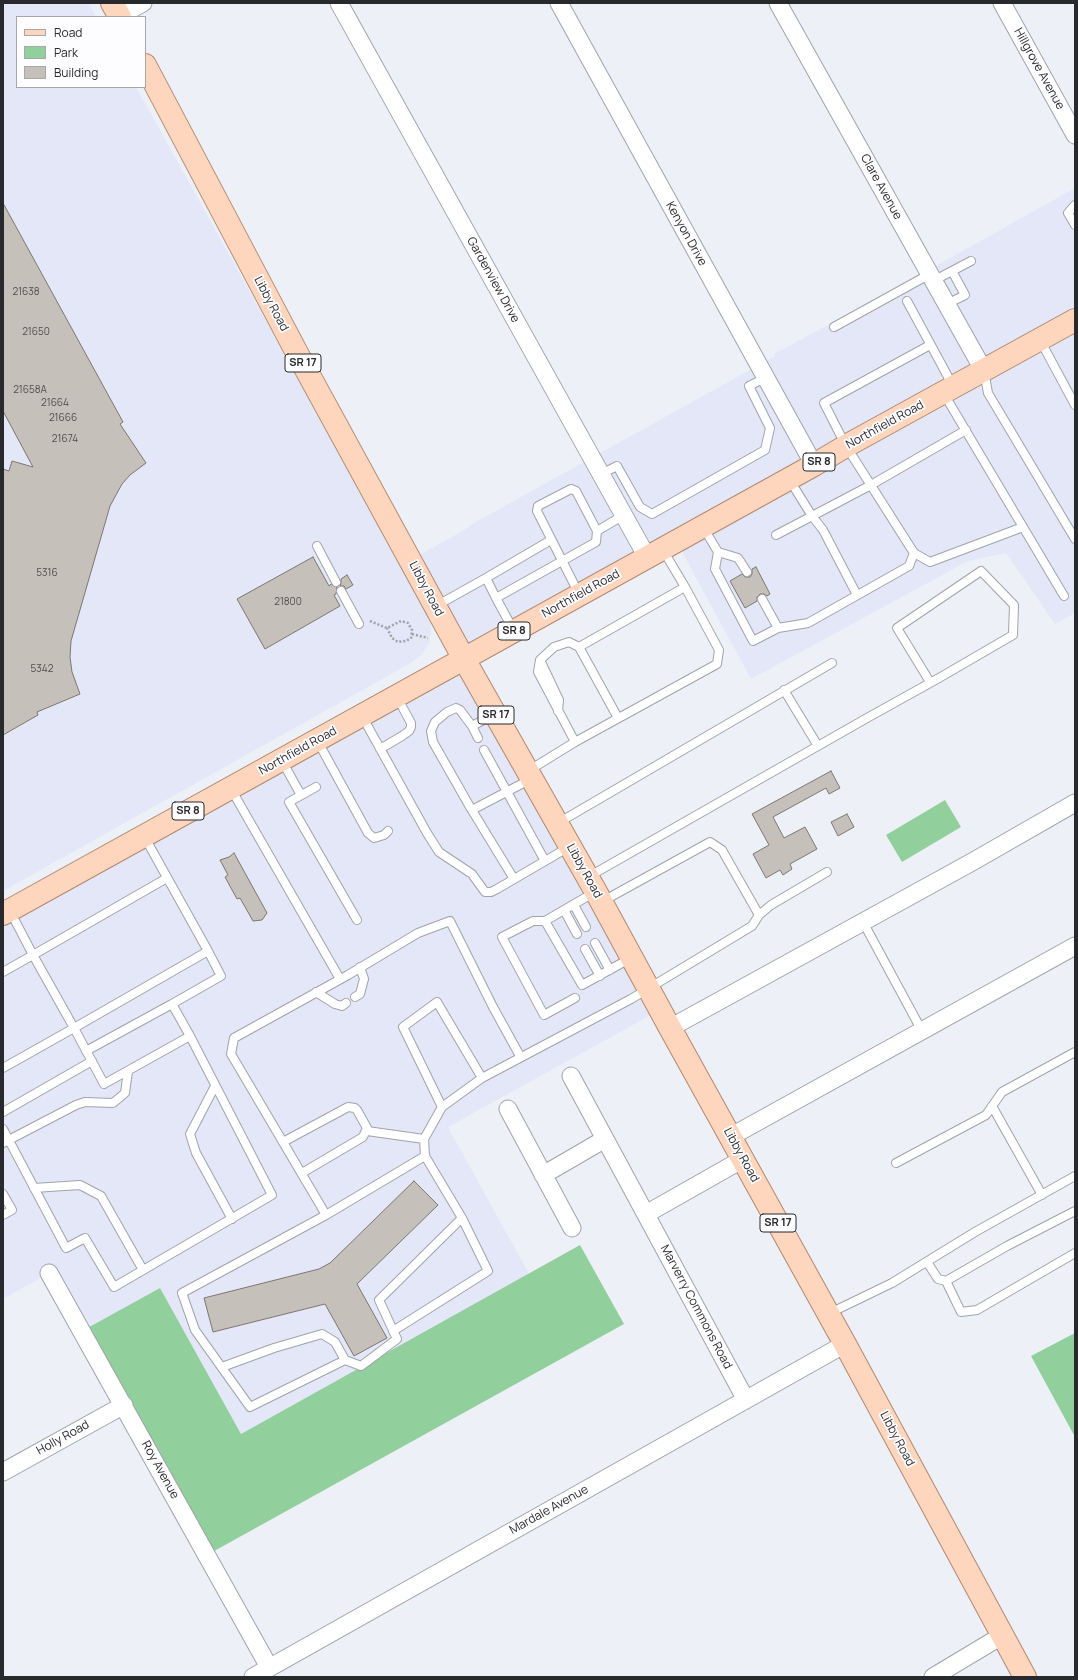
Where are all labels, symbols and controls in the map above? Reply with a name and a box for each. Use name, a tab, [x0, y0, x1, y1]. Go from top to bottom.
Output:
legend	[16, 16, 146, 88]
text: Road	[54, 24, 82, 41]
street label: Hillgrove Avenue	[1011, 26, 1067, 112]
text: Park	[54, 44, 78, 61]
text: Building	[54, 64, 98, 81]
street label: Clare Avenue	[857, 152, 905, 222]
street label: Kenyon Drive	[662, 199, 710, 269]
street label: Gardenview Drive	[463, 235, 523, 325]
street label: Libby Road	[251, 274, 291, 334]
house number: 21638	[12, 286, 40, 298]
house number: 21650	[22, 326, 50, 338]
road number: SR 17	[285, 354, 321, 372]
house number: 21658A	[13, 384, 47, 396]
house number: 21664	[41, 397, 69, 409]
street label: Northfield Road	[844, 398, 926, 452]
house number: 21666	[49, 412, 77, 424]
house number: 21674	[52, 433, 78, 445]
road number: SR 8	[803, 453, 835, 471]
street label: Libby Road	[406, 559, 446, 619]
house number: 5316	[36, 567, 58, 579]
street label: Northfield Road	[540, 567, 622, 621]
house number: 21800	[274, 596, 302, 608]
road number: SR 8	[498, 622, 530, 640]
house number: 5342	[31, 663, 53, 675]
road number: SR 17	[478, 706, 514, 724]
street label: Northfield Road	[257, 724, 339, 778]
road number: SR 8	[172, 802, 204, 820]
street label: Libby Road	[563, 841, 605, 901]
street label: Libby Road	[720, 1125, 762, 1185]
road number: SR 17	[760, 1214, 796, 1232]
street label: Marverry Commons Road	[657, 1242, 735, 1372]
street label: Libby Road	[877, 1409, 917, 1469]
street label: Holly Road	[34, 1418, 92, 1458]
street label: Roy Avenue	[138, 1438, 182, 1502]
street label: Mardale Avenue	[507, 1482, 591, 1538]

